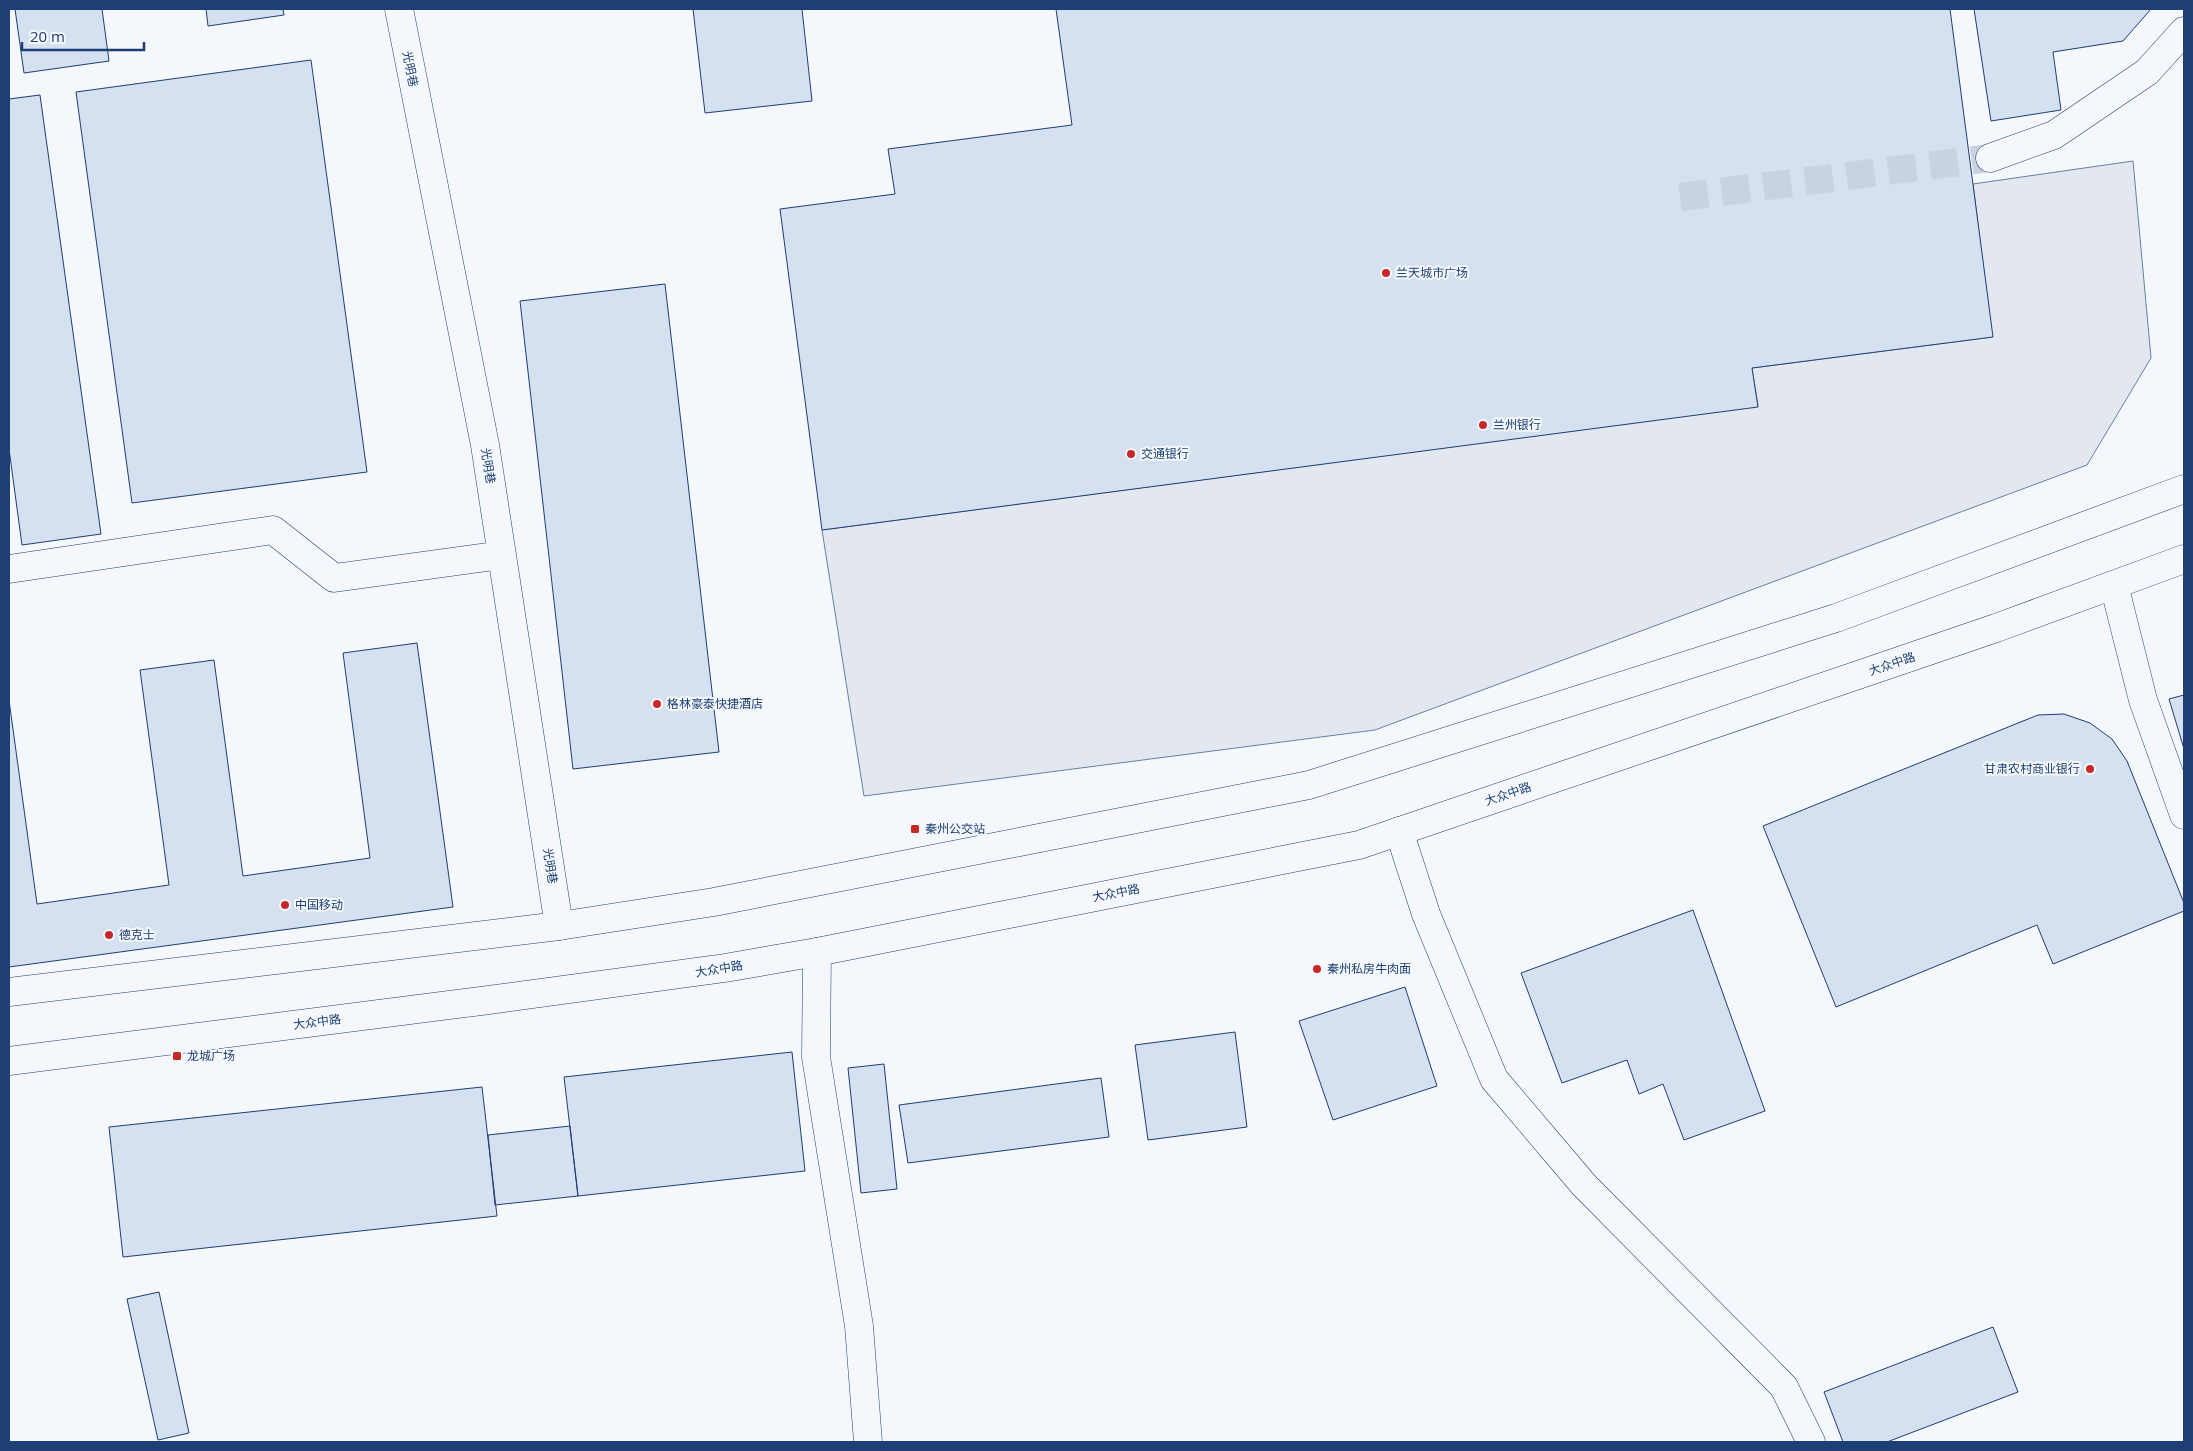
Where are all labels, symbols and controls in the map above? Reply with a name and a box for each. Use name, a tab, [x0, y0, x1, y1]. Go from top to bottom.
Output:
scale bar	[22, 20, 145, 52]
text: 20 m	[30, 26, 65, 46]
street label: 光明巷	[399, 50, 422, 88]
place label: 兰天城市广场	[1396, 264, 1468, 281]
marker: 兰天城市广场	[1380, 267, 1392, 279]
place label: 兰州银行	[1493, 416, 1541, 433]
marker: 兰州银行	[1477, 419, 1489, 431]
place label: 交通银行	[1141, 445, 1189, 462]
street label: 光明巷	[477, 447, 500, 485]
marker: 交通银行	[1125, 448, 1137, 460]
street label: 大众中路	[1866, 648, 1917, 679]
place label: 格林豪泰快捷酒店	[667, 695, 763, 712]
marker: 格林豪泰快捷酒店	[651, 698, 663, 710]
place label: 甘肃农村商业银行	[1984, 760, 2080, 777]
marker: 甘肃农村商业银行	[2084, 763, 2096, 775]
street label: 大众中路	[1482, 778, 1533, 809]
place label: 秦州公交站	[925, 820, 985, 837]
marker: 秦州公交站	[909, 823, 921, 835]
street label: 光明巷	[539, 847, 562, 885]
street label: 大众中路	[1091, 880, 1141, 905]
place label: 中国移动	[295, 896, 343, 913]
marker: 中国移动	[279, 899, 291, 911]
place label: 德克士	[119, 926, 155, 943]
marker: 德克士	[103, 929, 115, 941]
street label: 大众中路	[694, 956, 744, 981]
place label: 秦州私房牛肉面	[1327, 960, 1411, 977]
marker: 秦州私房牛肉面	[1311, 963, 1323, 975]
street label: 大众中路	[292, 1010, 342, 1033]
place label: 龙城广场	[187, 1047, 235, 1064]
marker: 龙城广场	[171, 1050, 183, 1062]

